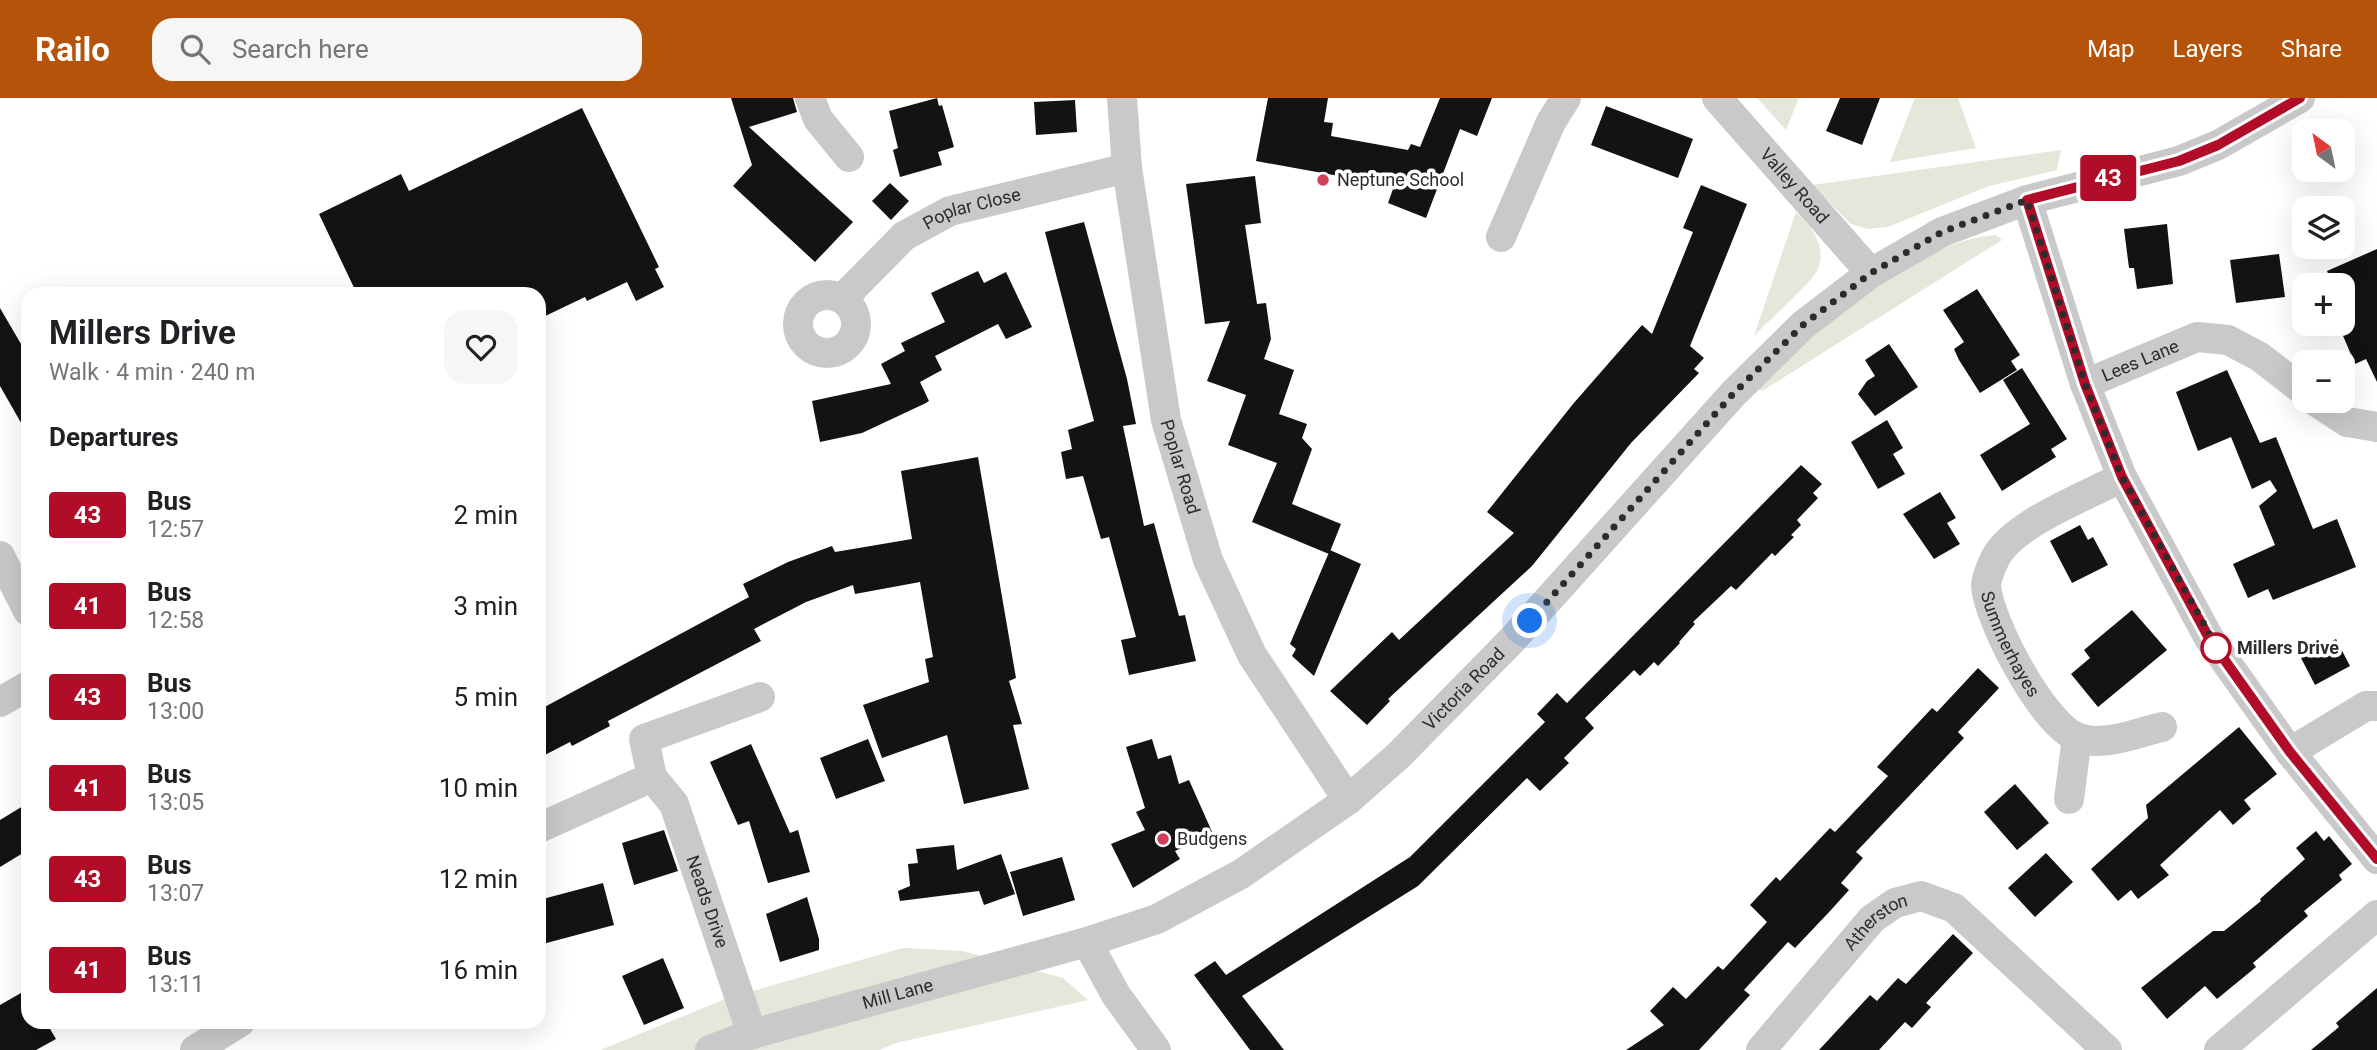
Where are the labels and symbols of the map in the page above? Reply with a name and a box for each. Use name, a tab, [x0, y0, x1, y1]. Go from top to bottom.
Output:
north arrow	[2292, 119, 2356, 182]
street label: Valley Road	[1756, 144, 1833, 227]
line badge: 43	[2076, 155, 2140, 201]
place label: Neptune School	[1337, 169, 1464, 190]
marker: Neptune School	[1315, 172, 1331, 188]
street label: Poplar Close	[919, 183, 1023, 234]
street label: Lees Lane	[2098, 335, 2182, 386]
street label: Poplar Road	[1156, 417, 1205, 516]
street label: Summerhayes	[1977, 589, 2044, 701]
your location	[1512, 603, 1547, 638]
marker: Millers Drive	[2201, 633, 2231, 663]
place label: Millers Drive	[2237, 637, 2339, 658]
street label: Victoria Road	[1418, 643, 1509, 734]
place label: Budgens	[1177, 828, 1247, 849]
marker: Budgens	[1155, 831, 1171, 847]
street label: Neads Drive	[682, 852, 733, 951]
street label: Atherston	[1839, 889, 1910, 954]
street label: Mill Lane	[860, 974, 935, 1013]

